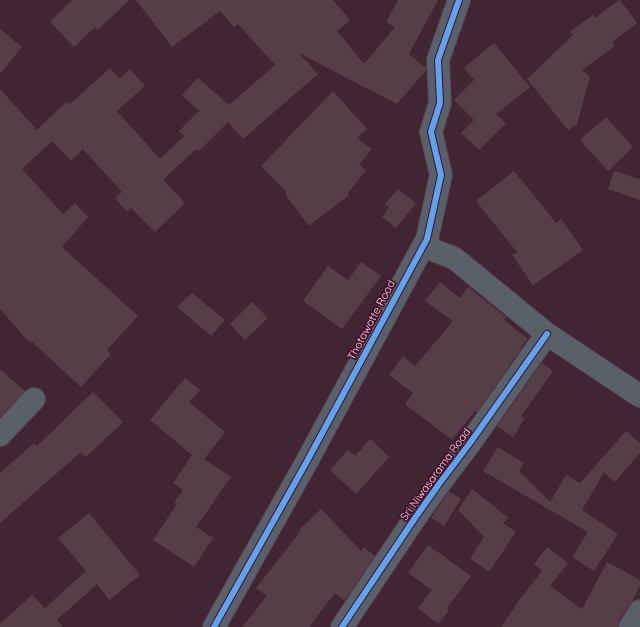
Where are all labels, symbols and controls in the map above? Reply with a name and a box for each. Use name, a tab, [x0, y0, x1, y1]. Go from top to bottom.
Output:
street label: Thotawatte Road	[344, 278, 398, 362]
street label: Sri Niwasarama Road	[397, 425, 473, 523]

